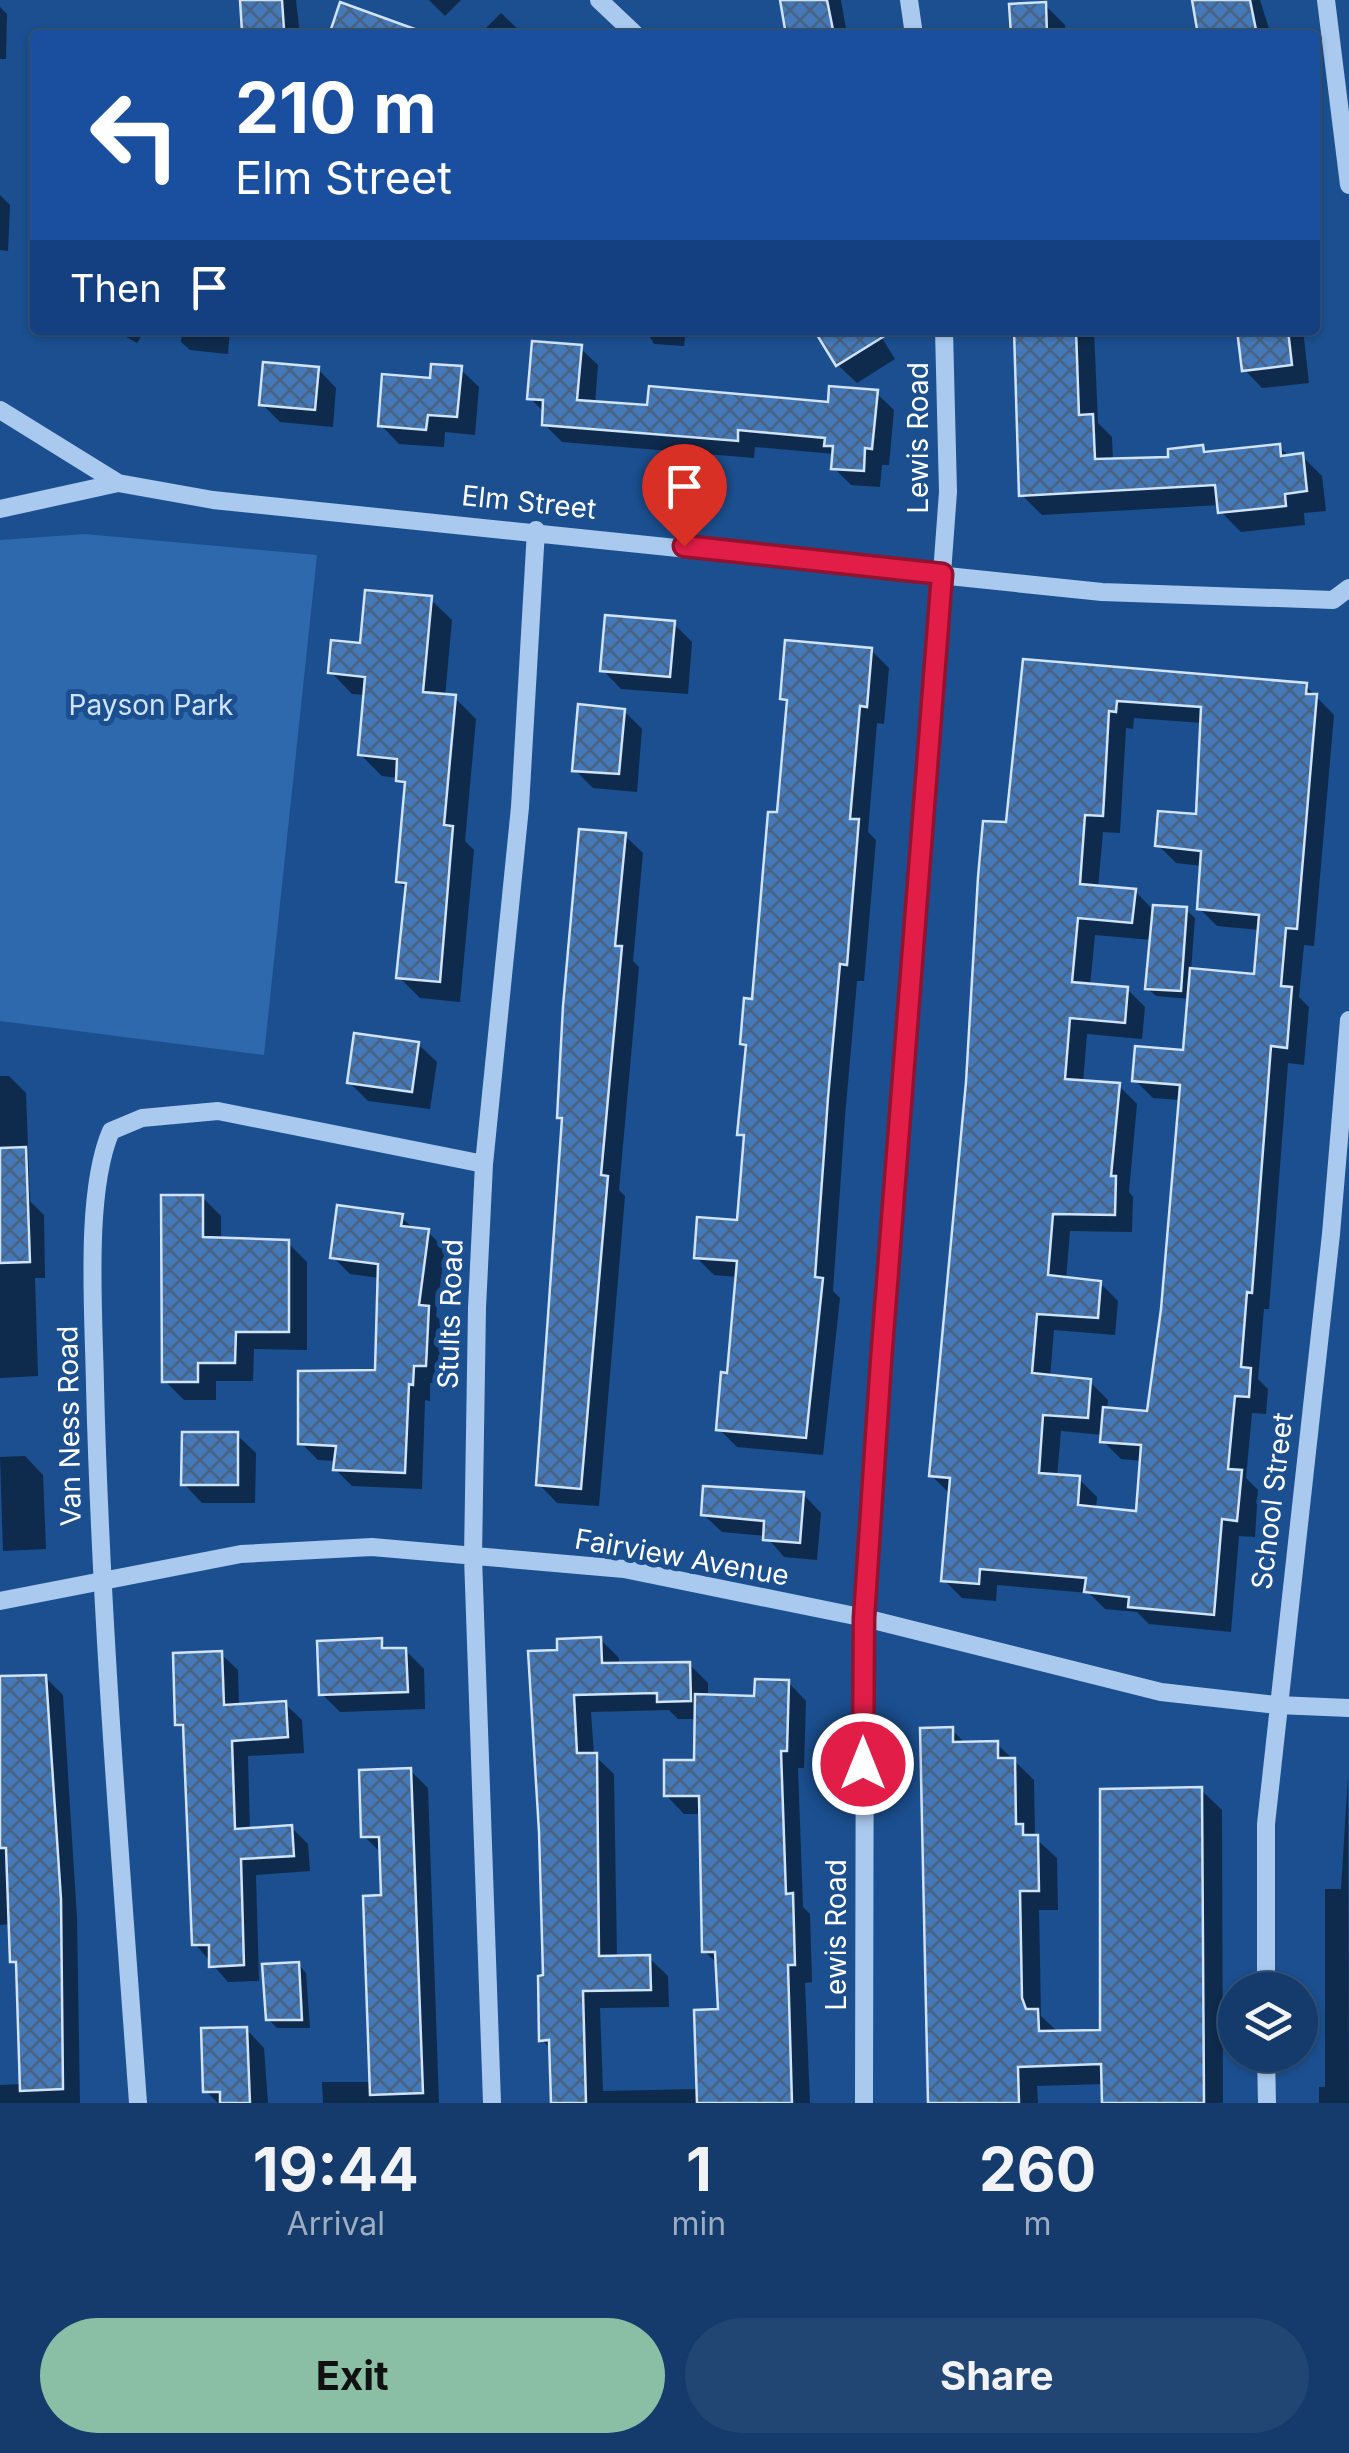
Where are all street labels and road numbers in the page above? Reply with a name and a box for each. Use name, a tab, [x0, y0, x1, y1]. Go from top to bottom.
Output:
street label: Lewis Road	[901, 362, 935, 514]
street label: Elm Street	[460, 478, 598, 526]
street label: Stults Road	[430, 1238, 470, 1390]
street label: Van Ness Road	[50, 1325, 88, 1527]
street label: School Street	[1244, 1411, 1300, 1591]
street label: Fairview Avenue	[572, 1521, 792, 1593]
street label: Lewis Road	[819, 1859, 853, 2011]

